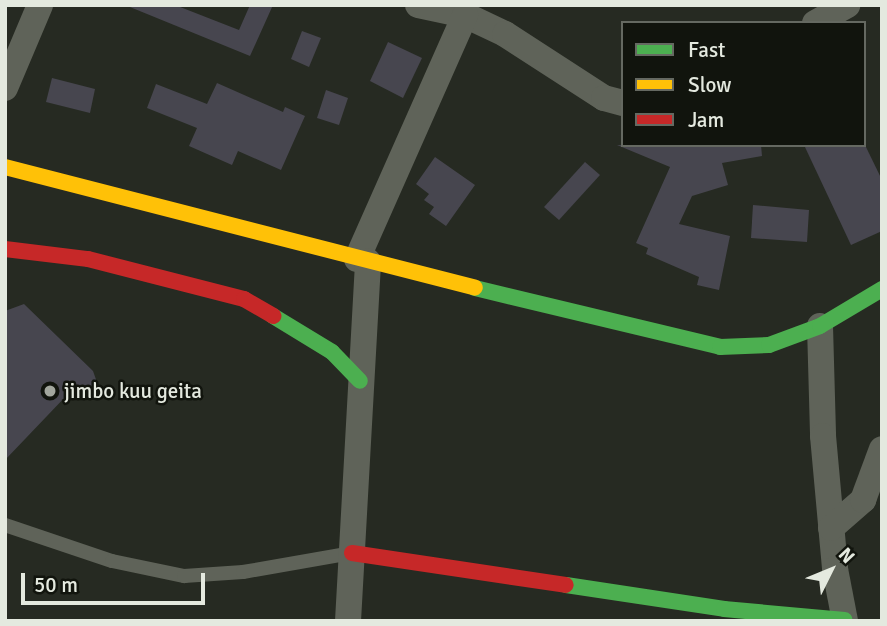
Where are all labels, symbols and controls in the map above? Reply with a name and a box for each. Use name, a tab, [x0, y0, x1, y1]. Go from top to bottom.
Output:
legend	[621, 21, 866, 147]
text: Fast	[688, 37, 725, 63]
text: Slow	[688, 72, 732, 98]
text: Jam	[688, 107, 724, 133]
place label: jimbo kuu geita	[64, 378, 202, 404]
marker: jimbo kuu geita	[42, 383, 58, 399]
north arrow	[796, 535, 866, 605]
text: N	[833, 543, 860, 569]
scale bar	[24, 560, 208, 604]
text: 50 m	[34, 572, 78, 598]

